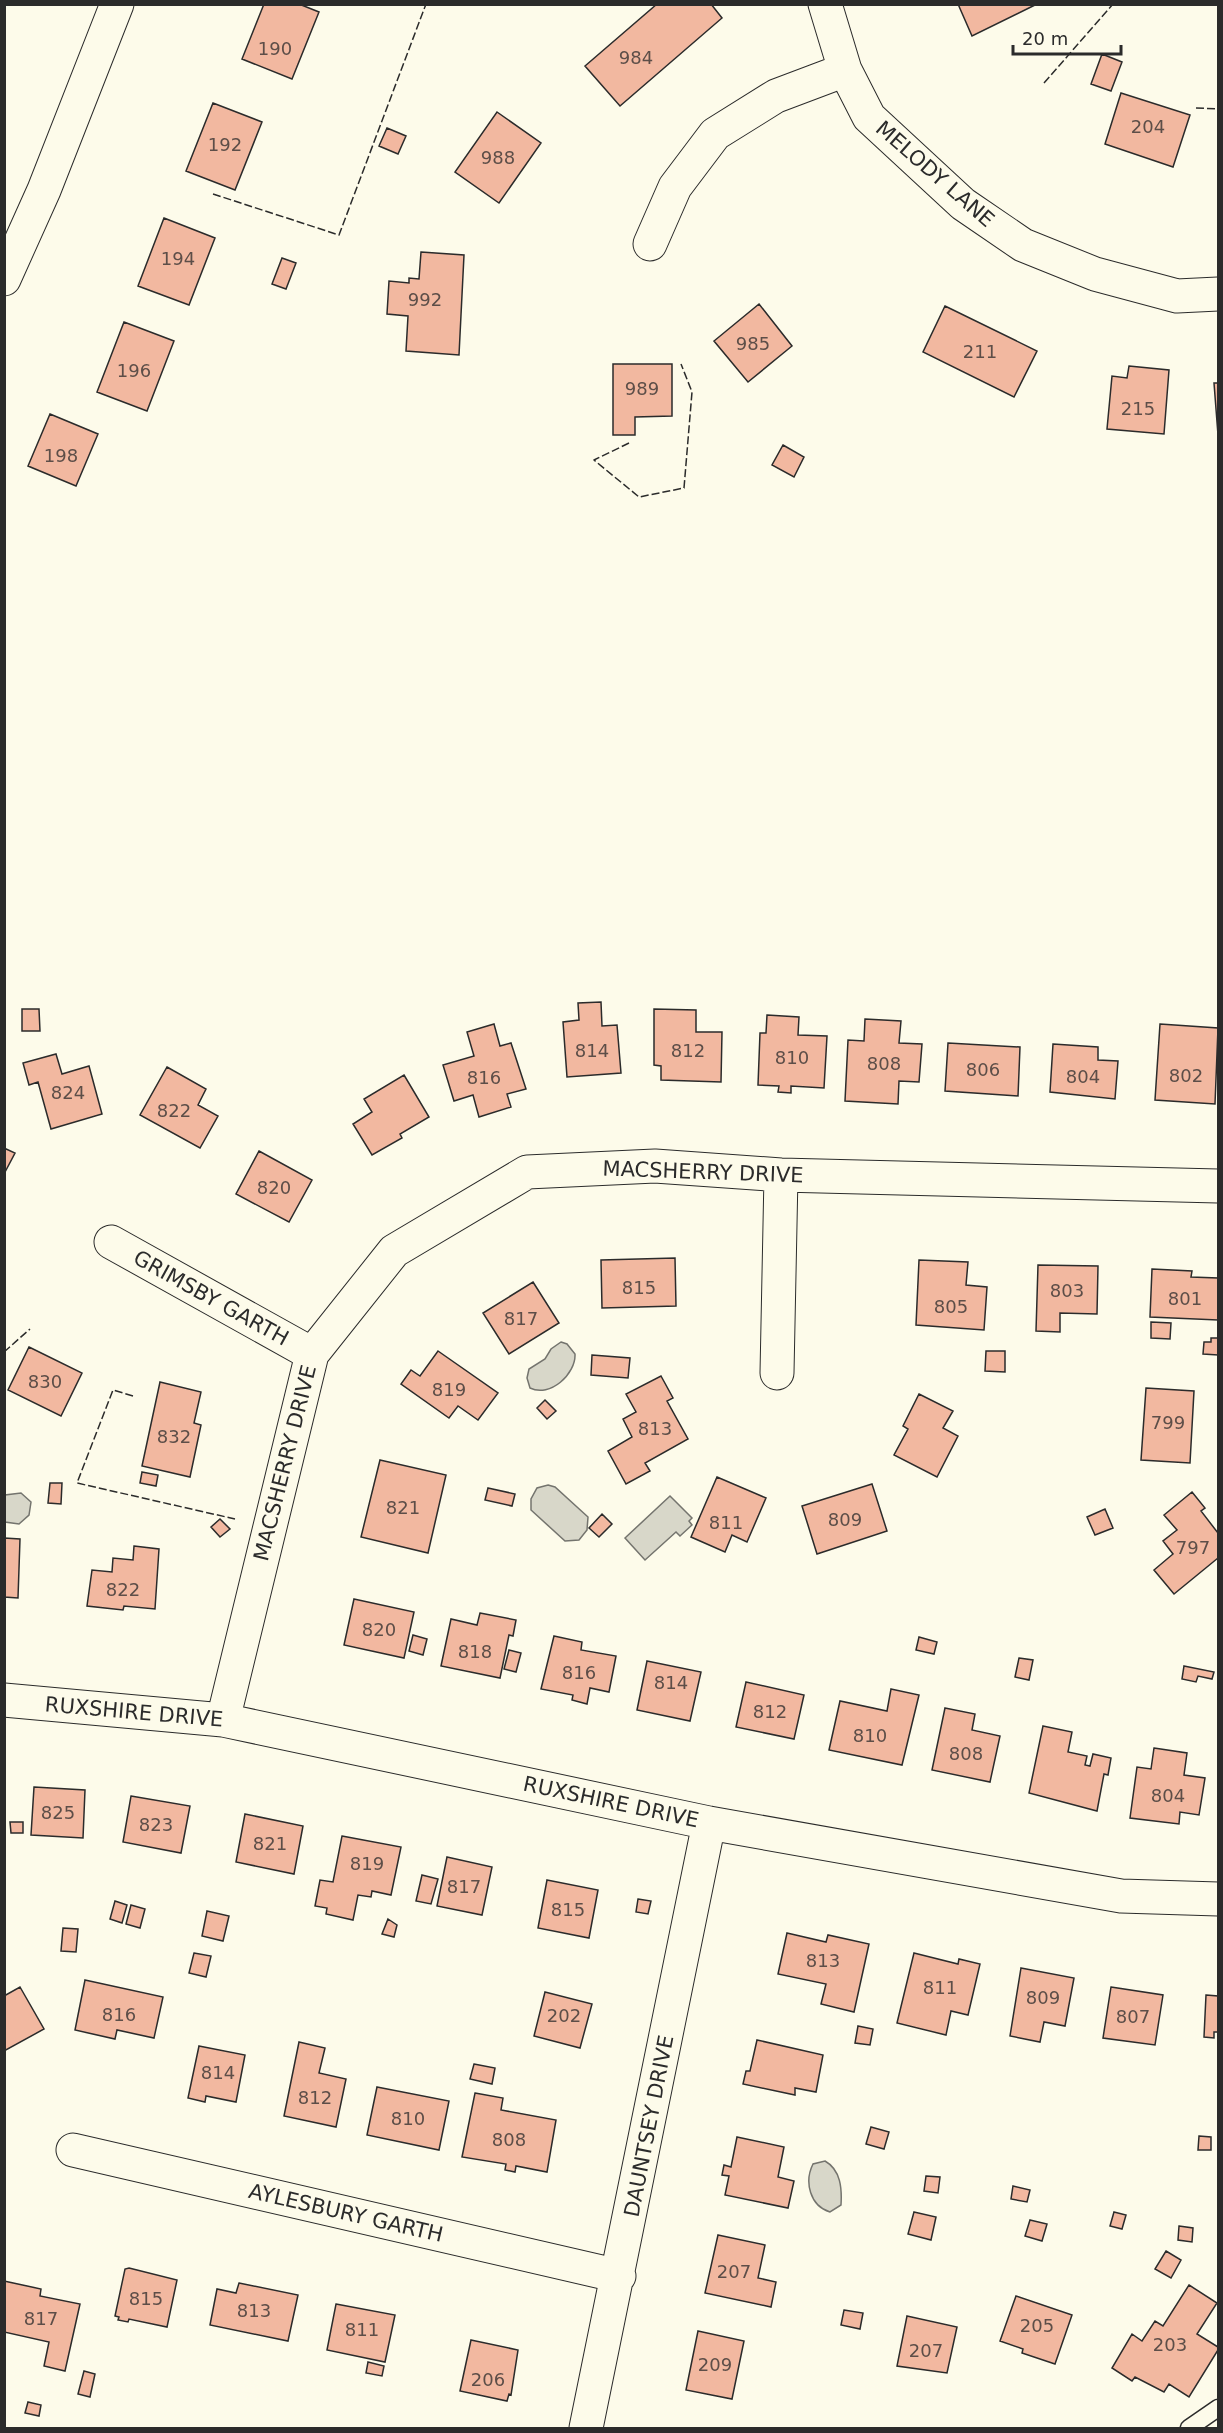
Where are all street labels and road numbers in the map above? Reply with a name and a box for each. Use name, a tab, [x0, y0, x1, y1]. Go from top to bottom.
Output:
street label: MELODY LANE	[871, 116, 999, 232]
street label: MACSHERRY DRIVE	[602, 1156, 804, 1188]
street label: GRIMSBY GARTH	[129, 1245, 293, 1351]
street label: MACSHERRY DRIVE	[249, 1363, 321, 1563]
street label: RUXSHIRE DRIVE	[44, 1692, 224, 1732]
street label: RUXSHIRE DRIVE	[521, 1772, 701, 1832]
street label: DAUNTSEY DRIVE	[620, 2033, 678, 2219]
street label: AYLESBURY GARTH	[246, 2179, 446, 2247]

